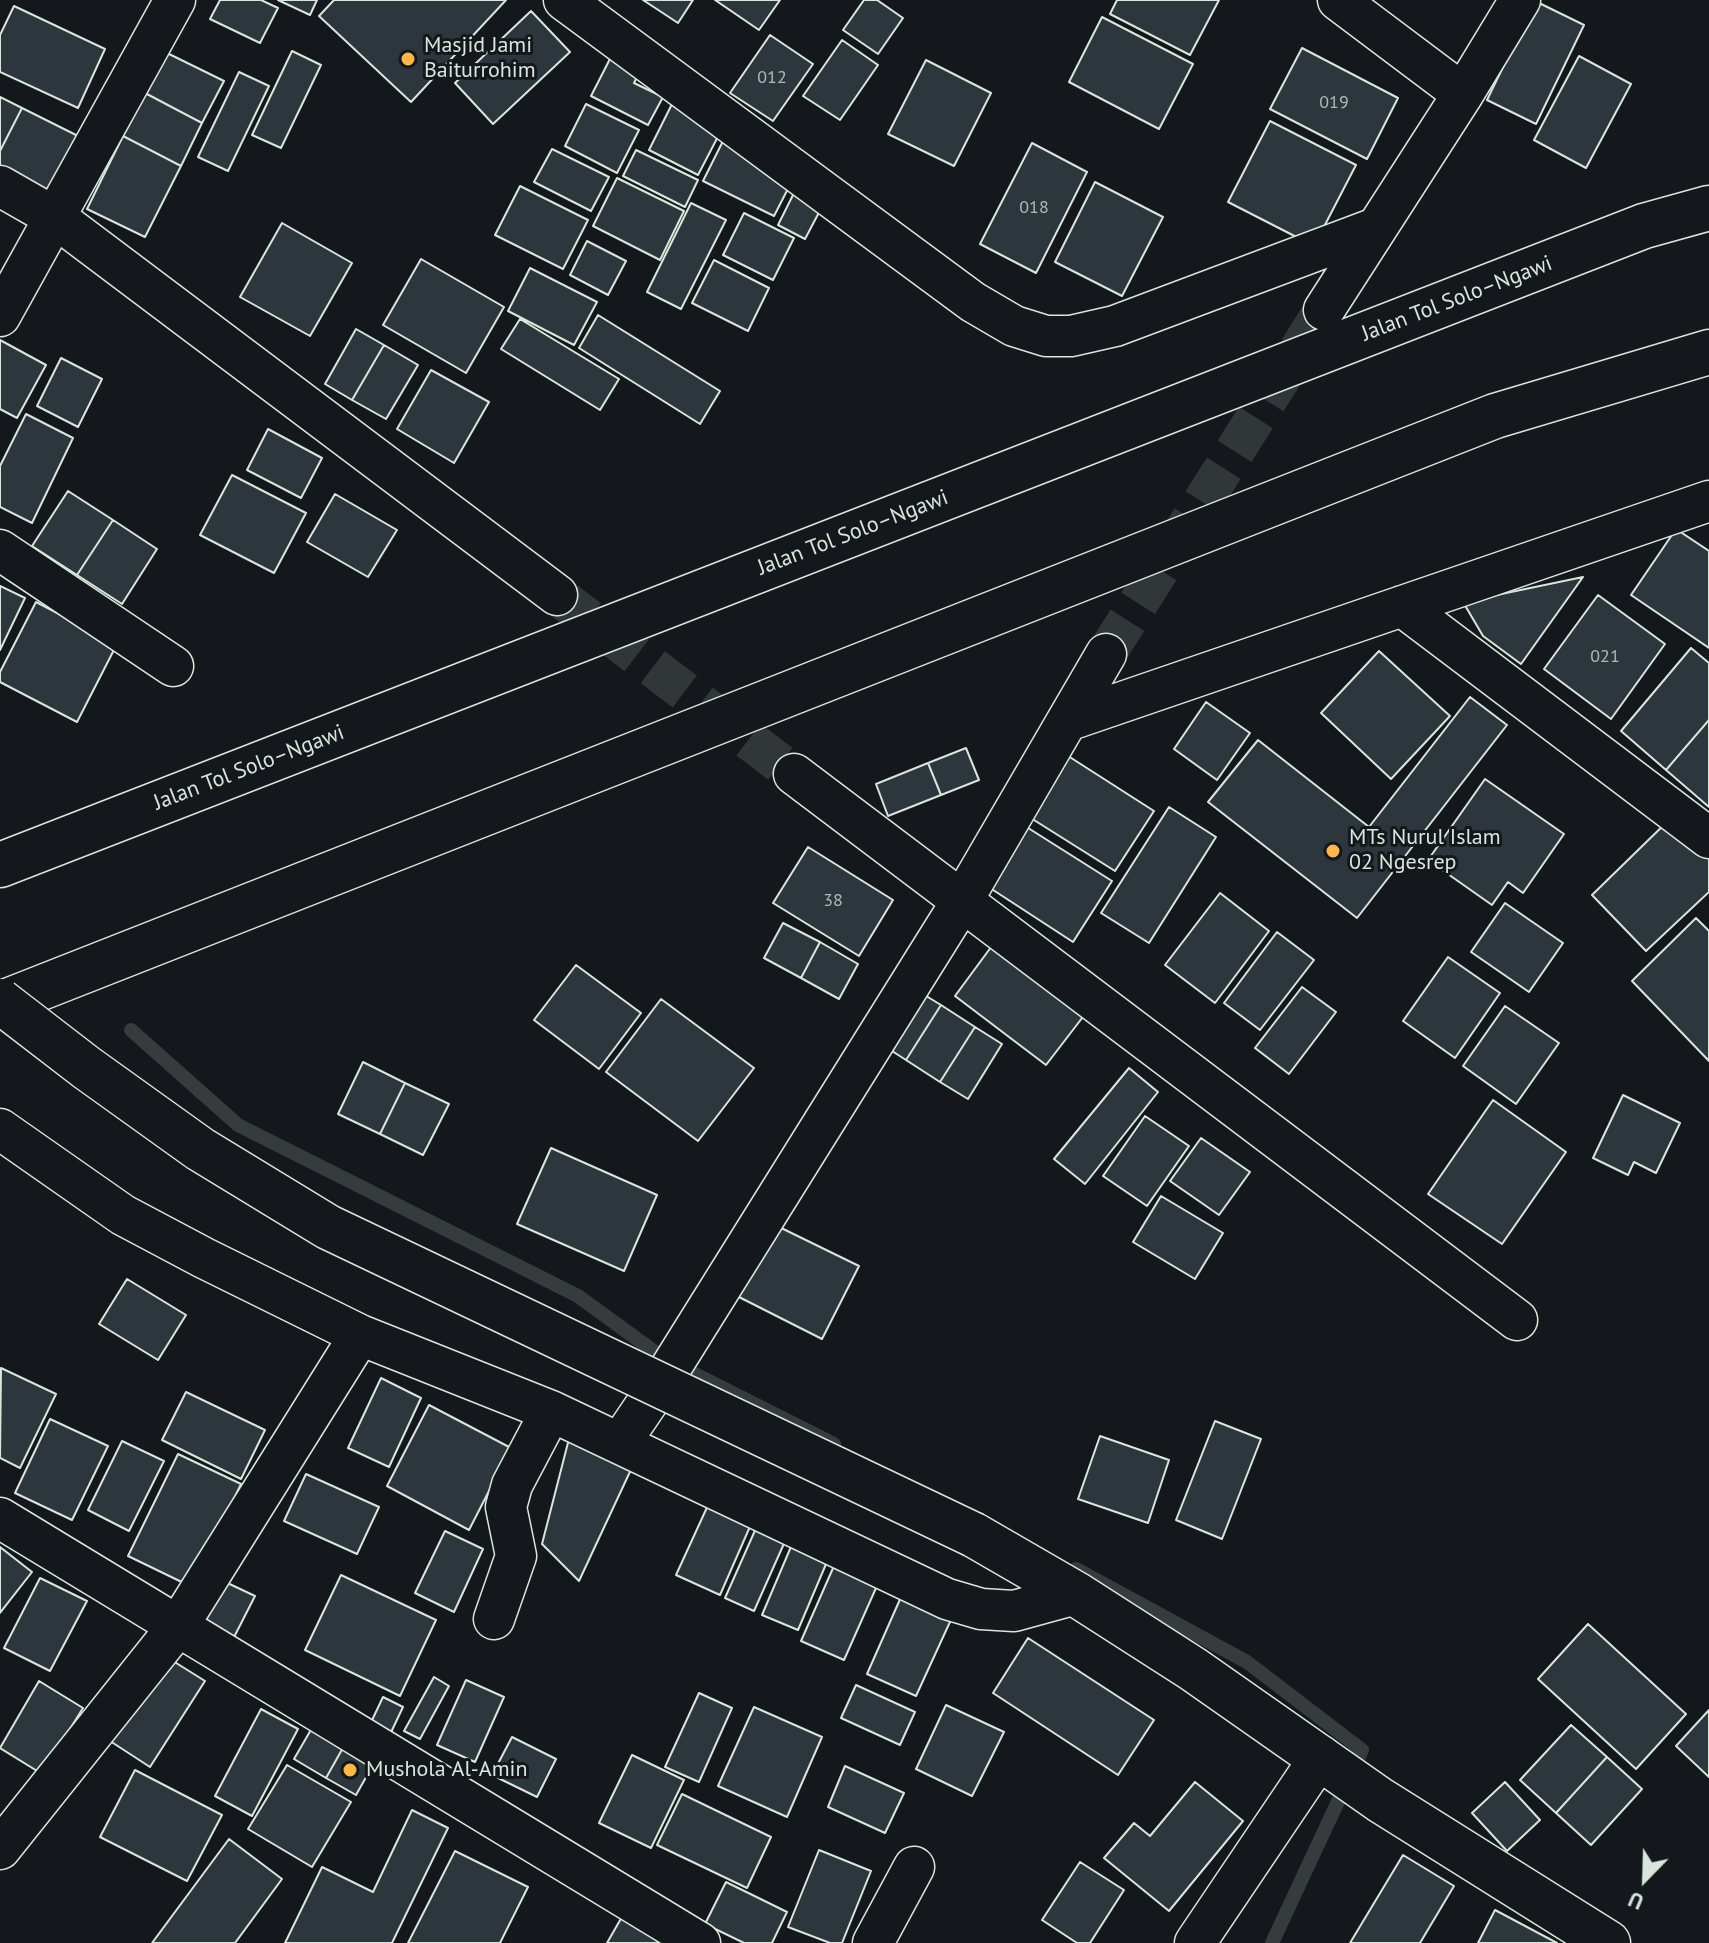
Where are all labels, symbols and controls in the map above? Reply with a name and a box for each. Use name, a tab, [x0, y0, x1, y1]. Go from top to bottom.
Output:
place label: Masjid Jami Baiturrohim	[424, 33, 536, 84]
marker: Masjid Jami Baiturrohim	[399, 50, 417, 68]
house number: 012	[757, 67, 787, 89]
house number: 019	[1319, 92, 1349, 114]
house number: 018	[1019, 197, 1049, 219]
street label: Jalan Tol Solo–Ngawi	[1358, 251, 1556, 347]
street label: Jalan Tol Solo–Ngawi	[754, 485, 952, 581]
house number: 021	[1590, 646, 1620, 668]
street label: Jalan Tol Solo–Ngawi	[150, 720, 348, 816]
place label: MTs Nurul Islam 02 Ngesrep	[1349, 825, 1501, 876]
marker: MTs Nurul Islam 02 Ngesrep	[1324, 842, 1342, 860]
house number: 38	[823, 890, 843, 912]
place label: Mushola Al-Amin	[366, 1757, 527, 1783]
marker: Mushola Al-Amin	[341, 1761, 359, 1779]
north arrow	[1605, 1839, 1685, 1919]
text: U	[1624, 1886, 1647, 1917]

